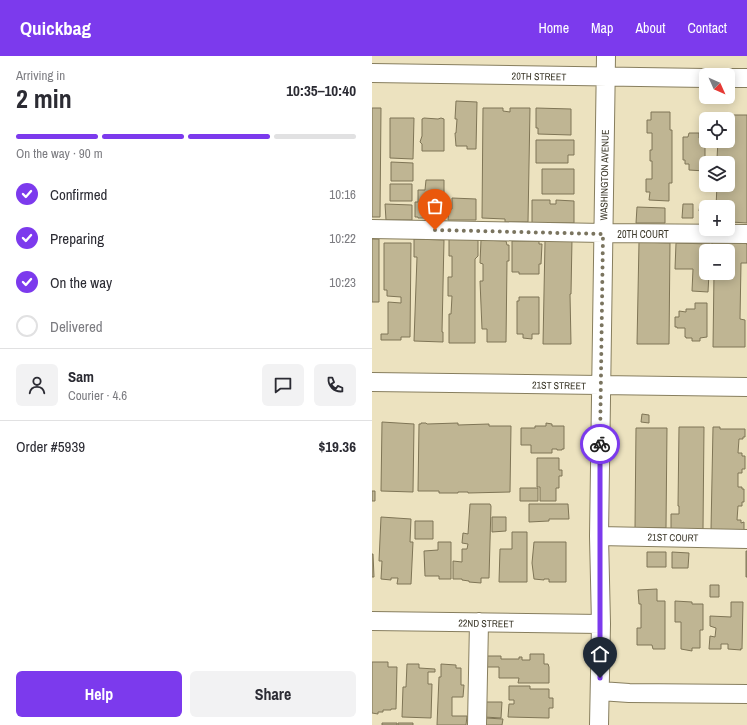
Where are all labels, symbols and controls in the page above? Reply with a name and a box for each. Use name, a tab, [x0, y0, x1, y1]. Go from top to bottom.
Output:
text: Quickbag	[20, 15, 91, 41]
text: Home	[538, 19, 569, 37]
text: Map	[591, 19, 613, 37]
text: About	[635, 19, 665, 37]
text: Contact	[687, 19, 727, 37]
text: Arriving in	[16, 67, 65, 84]
north arrow	[699, 68, 735, 104]
map controls	[699, 68, 735, 280]
street label: 20TH STREET	[512, 70, 566, 83]
text: 10:35–10:40	[286, 80, 356, 101]
text: 2 min	[16, 81, 72, 116]
button: locate	[699, 112, 735, 148]
street label: WASHINGTON AVENUE	[597, 129, 612, 221]
text: On the way · 90 m	[16, 145, 103, 162]
button: layers	[699, 156, 735, 192]
icon: check	[16, 183, 38, 205]
text: Confirmed	[50, 184, 107, 205]
text: 10:16	[329, 186, 356, 203]
pin	[418, 189, 452, 230]
icon: bag	[424, 195, 446, 217]
button: +	[699, 200, 735, 236]
icon: check	[16, 227, 38, 249]
text: Preparing	[50, 228, 104, 249]
street label: 20TH COURT	[617, 228, 669, 241]
text: 10:22	[329, 230, 356, 247]
button: −	[699, 244, 735, 280]
icon: check	[16, 271, 38, 293]
text: On the way	[50, 272, 112, 293]
text: 10:23	[329, 274, 356, 291]
text: Delivered	[50, 316, 103, 337]
button: person	[16, 364, 58, 406]
button: chat	[262, 364, 304, 406]
button: phone	[314, 364, 356, 406]
text: Sam	[68, 366, 94, 387]
street label: 21ST STREET	[532, 379, 586, 392]
text: Courier · 4.6	[68, 387, 127, 404]
courier	[580, 424, 620, 464]
icon: bike	[589, 433, 611, 455]
text: Order #5939	[16, 436, 85, 457]
text: $19.36	[318, 436, 356, 457]
street label: 21ST COURT	[648, 531, 698, 544]
street label: 22ND STREET	[458, 617, 514, 630]
pin	[583, 637, 617, 678]
icon: home	[589, 643, 611, 665]
button: Help	[16, 671, 182, 717]
button: Share	[190, 671, 356, 717]

